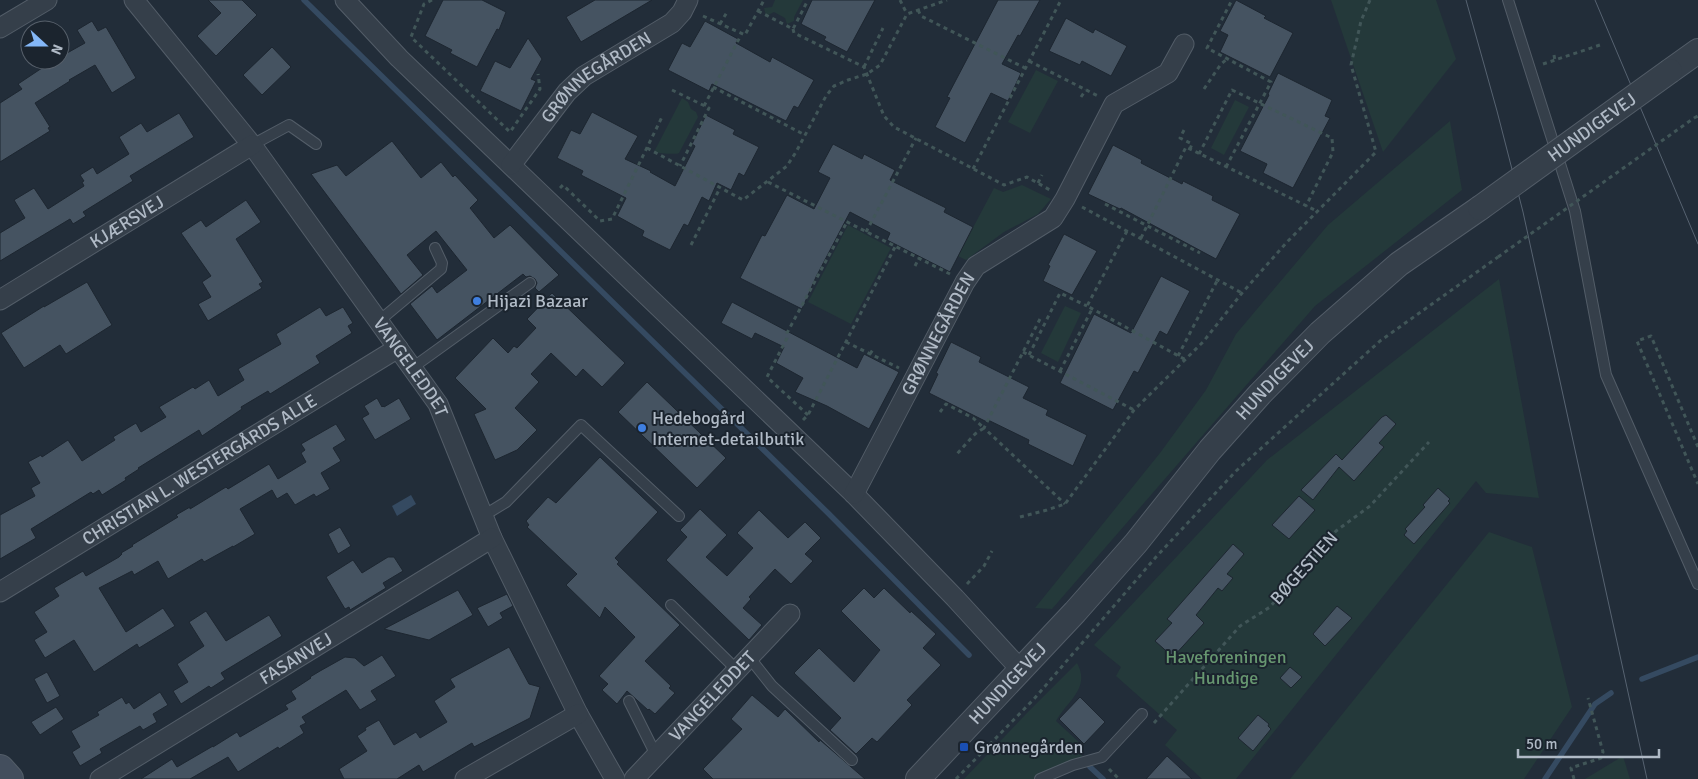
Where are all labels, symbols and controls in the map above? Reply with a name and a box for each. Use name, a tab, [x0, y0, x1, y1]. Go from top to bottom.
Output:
north arrow	[20, 20, 70, 70]
street label: GRØNNEGÅRDEN	[536, 27, 655, 127]
text: N	[47, 42, 66, 57]
street label: HUNDIGEVEJ	[1543, 88, 1640, 167]
street label: KJÆRSVEJ	[86, 191, 168, 253]
street label: GRØNNEGÅRDEN	[897, 268, 980, 399]
place label: Hijazi Bazaar	[487, 290, 588, 312]
marker: Hijazi Bazaar	[471, 295, 483, 307]
street label: VANGELEDDET	[368, 313, 453, 420]
street label: HUNDIGEVEJ	[1231, 334, 1319, 425]
street label: CHRISTIAN L. WESTERGÅRDS ALLE	[78, 389, 321, 550]
place label: Hedebogård Internet-detailbutik	[652, 407, 804, 450]
marker: Hedebogård Internet-detailbutik	[636, 422, 648, 434]
street label: BØGESTIEN	[1266, 527, 1342, 609]
street label: FASANVEJ	[256, 628, 336, 689]
street label: HUNDIGEVEJ	[964, 638, 1051, 729]
street label: VANGELEDDET	[664, 646, 760, 746]
park label: Haveforeningen Hundige	[1165, 646, 1287, 689]
scale bar	[1518, 726, 1659, 758]
text: 50 m	[1526, 735, 1557, 753]
place label: Grønnegården	[974, 736, 1083, 758]
marker: Grønnegården	[958, 741, 970, 753]

